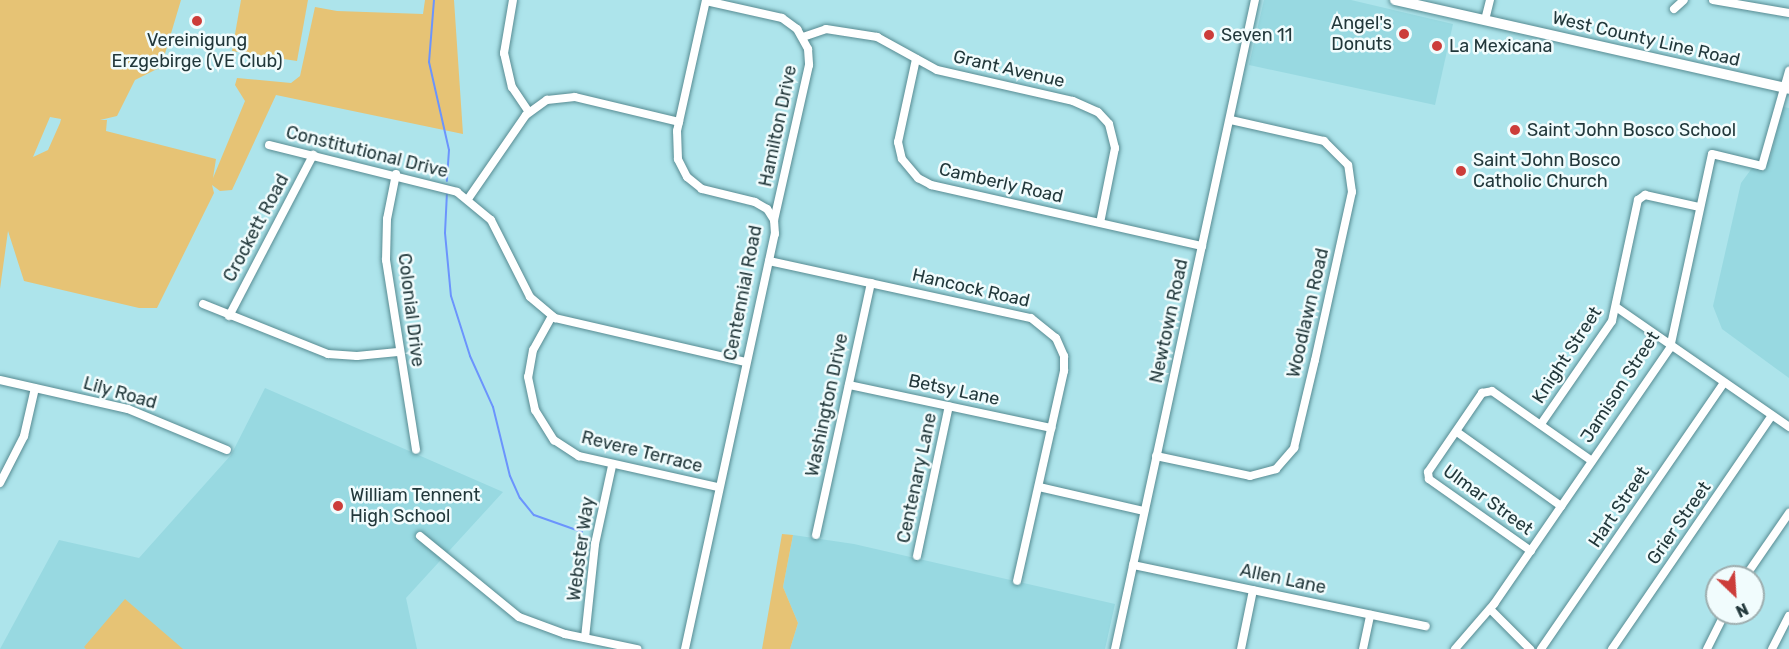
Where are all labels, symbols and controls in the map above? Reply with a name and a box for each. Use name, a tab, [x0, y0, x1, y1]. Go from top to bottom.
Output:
street label: West County Line Road	[1550, 7, 1742, 71]
place label: Angel's Donuts	[1331, 13, 1392, 56]
marker: Vereinigung Erzgebirge (VE Club)	[190, 14, 204, 28]
place label: Seven 11	[1221, 24, 1292, 46]
marker: Angel's Donuts	[1397, 27, 1411, 41]
marker: Seven 11	[1202, 28, 1216, 42]
place label: Vereinigung Erzgebirge (VE Club)	[112, 30, 282, 72]
place label: La Mexicana	[1449, 35, 1552, 57]
marker: La Mexicana	[1430, 39, 1444, 53]
street label: Grant Avenue	[951, 46, 1067, 92]
street label: Hamilton Drive	[755, 63, 801, 189]
place label: Saint John Bosco School	[1527, 119, 1736, 141]
street label: Constitutional Drive	[284, 121, 450, 183]
marker: Saint John Bosco School	[1508, 123, 1522, 137]
place label: Saint John Bosco Catholic Church	[1473, 150, 1621, 192]
street label: Camberly Road	[937, 158, 1065, 208]
marker: Saint John Bosco Catholic Church	[1454, 164, 1468, 178]
street label: Crockett Road	[219, 170, 293, 286]
street label: Centennial Road	[719, 223, 767, 363]
street label: Woodlawn Road	[1283, 246, 1333, 380]
street label: Colonial Drive	[393, 252, 429, 368]
street label: Newtown Road	[1145, 257, 1193, 385]
street label: Hancock Road	[910, 264, 1032, 312]
street label: Knight Street	[1528, 303, 1606, 407]
street label: Jamison Street	[1576, 327, 1664, 447]
street label: Washington Drive	[801, 331, 853, 479]
street label: Betsy Lane	[906, 370, 1002, 410]
street label: Lily Road	[81, 372, 159, 414]
street label: Centenary Lane	[893, 411, 941, 545]
street label: Revere Terrace	[579, 426, 705, 478]
street label: Ulmar Street	[1439, 460, 1537, 540]
street label: Hart Street	[1584, 462, 1654, 552]
street label: Grier Street	[1642, 477, 1716, 569]
place label: William Tennent High School	[350, 485, 481, 528]
street label: Webster Way	[563, 495, 599, 603]
marker: William Tennent High School	[331, 499, 345, 513]
street label: Allen Lane	[1238, 559, 1328, 599]
north arrow	[1705, 565, 1765, 625]
text: N	[1733, 599, 1751, 621]

